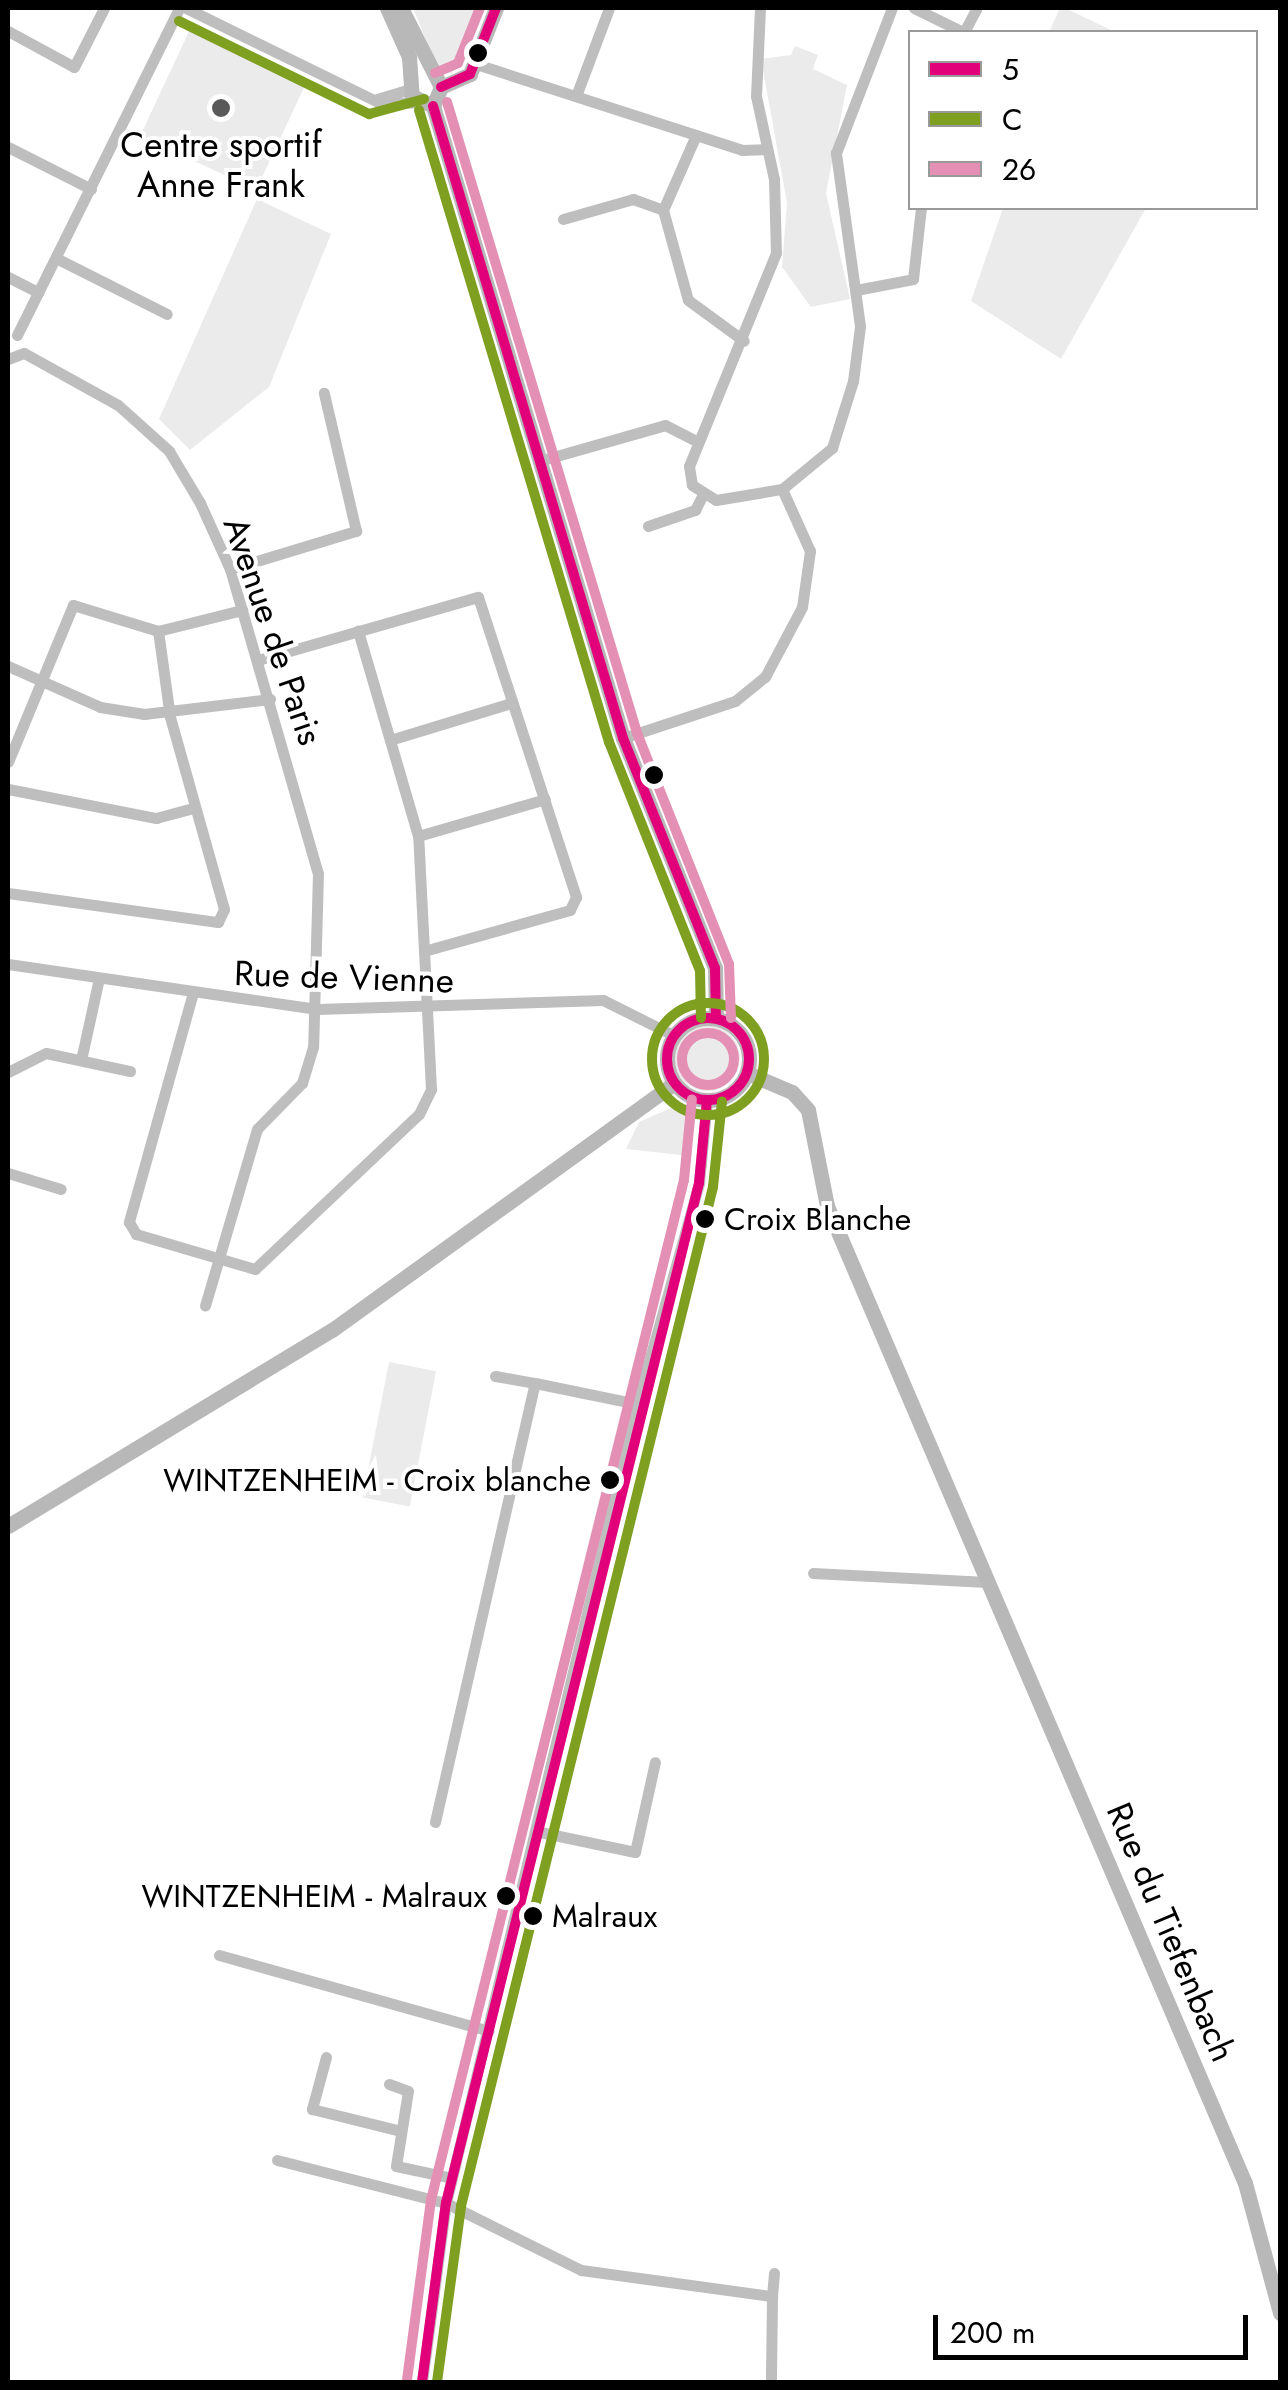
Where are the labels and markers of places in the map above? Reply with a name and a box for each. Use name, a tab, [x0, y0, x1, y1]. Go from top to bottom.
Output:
unlabelled marker	[468, 43, 488, 63]
marker: Centre sportif Anne Frank	[210, 97, 232, 119]
place label: Centre sportif Anne Frank	[120, 124, 322, 206]
unlabelled marker	[644, 765, 664, 785]
place label: Croix Blanche	[724, 1200, 911, 1238]
marker: Croix Blanche	[695, 1209, 715, 1229]
place label: WINTZENHEIM - Croix blanche	[163, 1461, 591, 1499]
marker: WINTZENHEIM - Croix blanche	[600, 1470, 620, 1490]
place label: WINTZENHEIM - Malraux	[142, 1877, 487, 1915]
marker: WINTZENHEIM - Malraux	[496, 1886, 516, 1906]
place label: Malraux	[552, 1897, 657, 1935]
marker: Malraux	[523, 1906, 543, 1926]

